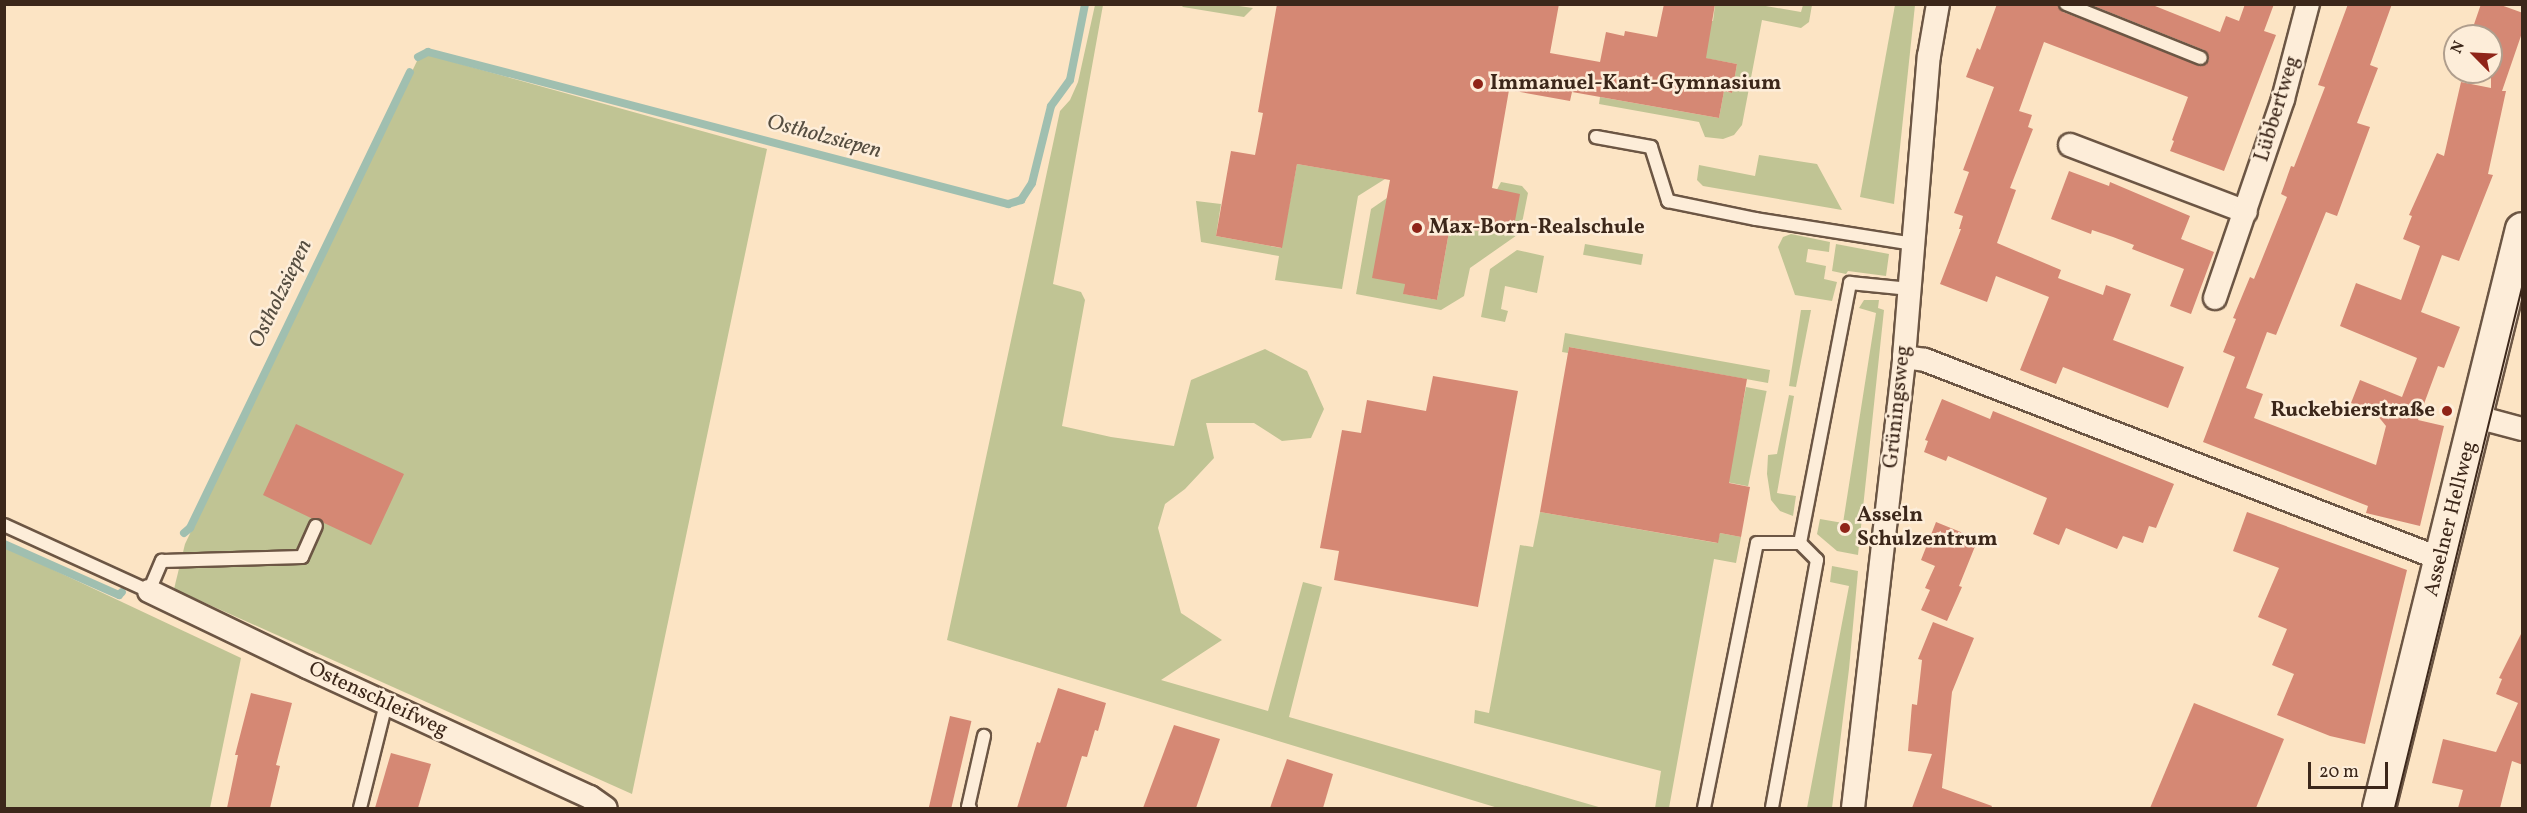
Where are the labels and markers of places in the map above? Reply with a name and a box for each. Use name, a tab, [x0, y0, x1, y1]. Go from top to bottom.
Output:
place label: Immanuel-Kant-Gymnasium	[1490, 71, 1781, 97]
marker: Immanuel-Kant-Gymnasium	[1471, 77, 1485, 91]
place label: Max-Born-Realschule	[1429, 215, 1645, 241]
marker: Max-Born-Realschule	[1410, 221, 1424, 235]
place label: Ruckebierstraße	[2271, 398, 2435, 424]
marker: Ruckebierstraße	[2440, 404, 2454, 418]
place label: Asseln Schulzentrum	[1857, 503, 1998, 553]
marker: Asseln Schulzentrum	[1838, 521, 1852, 535]

